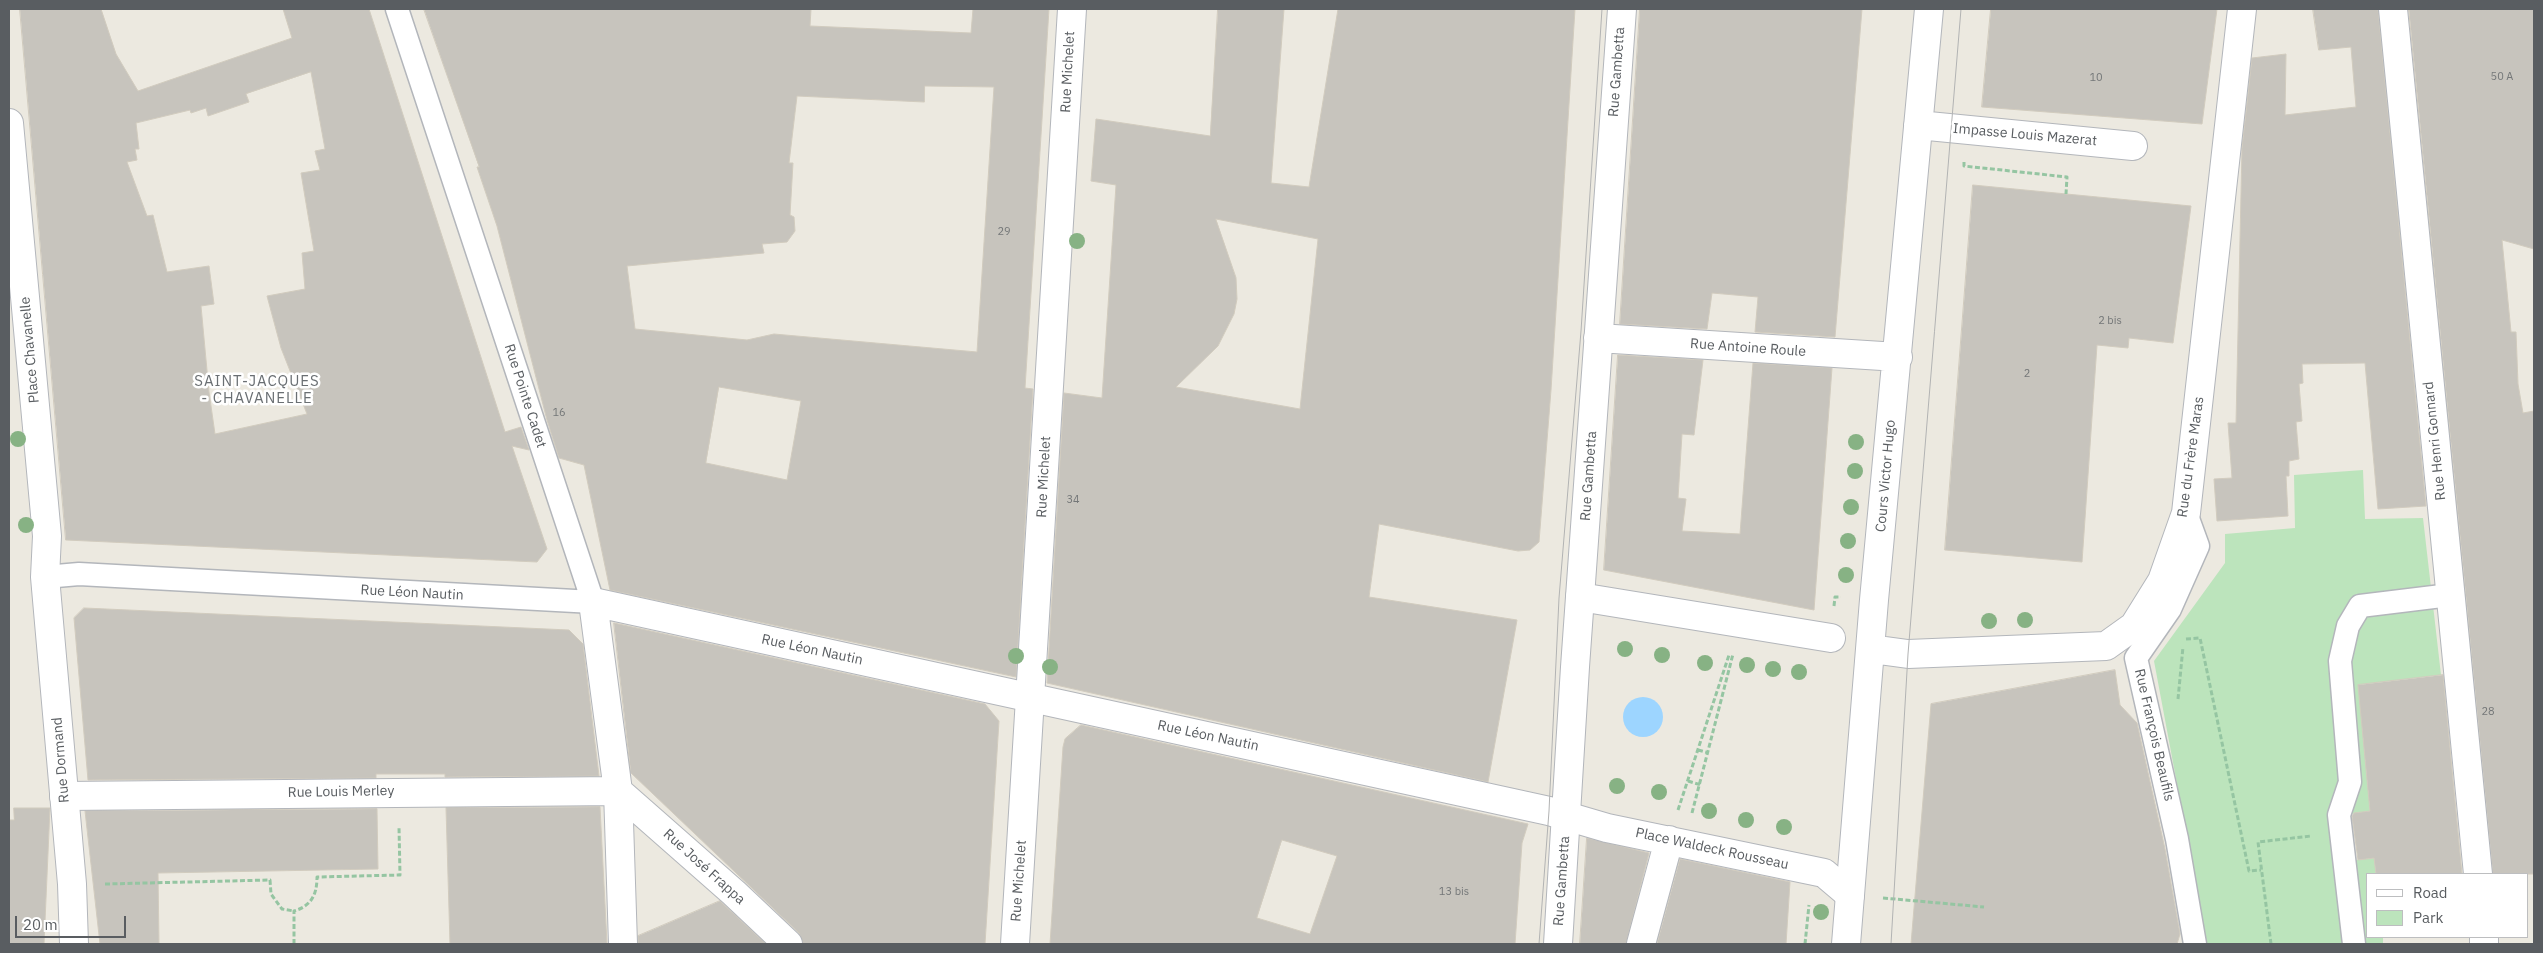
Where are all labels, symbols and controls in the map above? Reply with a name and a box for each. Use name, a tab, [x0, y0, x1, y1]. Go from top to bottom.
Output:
street label: Rue Gambetta	[1605, 26, 1629, 118]
street label: Rue Michelet	[1057, 31, 1079, 113]
house number: 50 A	[2491, 70, 2513, 84]
house number: 10	[2089, 71, 2103, 85]
street label: Impasse Louis Mazerat	[1952, 120, 2098, 150]
house number: 29	[997, 225, 1011, 239]
street label: Place Chavanelle	[17, 296, 43, 404]
house number: 2 bis	[2098, 314, 2122, 328]
street label: Rue Antoine Roule	[1690, 336, 1806, 360]
street label: Rue Pointe Cadet	[500, 342, 550, 450]
house number: 2	[2024, 367, 2030, 381]
district label: SAINT-JACQUES - CHAVANELLE	[193, 373, 321, 408]
street label: Rue Henri Gonnard	[2420, 381, 2450, 501]
street label: Rue du Frère Maras	[2174, 395, 2208, 519]
house number: 16	[552, 406, 566, 420]
street label: Cours Victor Hugo	[1873, 419, 1899, 533]
street label: Rue Gambetta	[1577, 430, 1601, 522]
street label: Rue Michelet	[1033, 436, 1055, 518]
house number: 34	[1066, 493, 1080, 507]
street label: Rue Léon Nautin	[360, 582, 464, 604]
street label: Rue Léon Nautin	[760, 631, 864, 669]
street label: Rue François Beaufils	[2131, 667, 2177, 803]
house number: 28	[2481, 705, 2495, 719]
street label: Rue Dormand	[49, 716, 73, 804]
street label: Rue Léon Nautin	[1156, 717, 1260, 755]
street label: Rue Louis Merley	[287, 783, 395, 801]
street label: Place Waldeck Rousseau	[1634, 825, 1790, 873]
street label: Rue José Frappa	[660, 826, 748, 908]
street label: Rue Gambetta	[1550, 835, 1574, 927]
street label: Rue Michelet	[1008, 840, 1030, 922]
legend	[2366, 873, 2528, 938]
text: Road	[2413, 883, 2448, 902]
house number: 13 bis	[1439, 885, 1469, 899]
scale bar	[18, 906, 129, 938]
text: Park	[2413, 908, 2443, 927]
text: 20 m	[23, 915, 58, 934]

